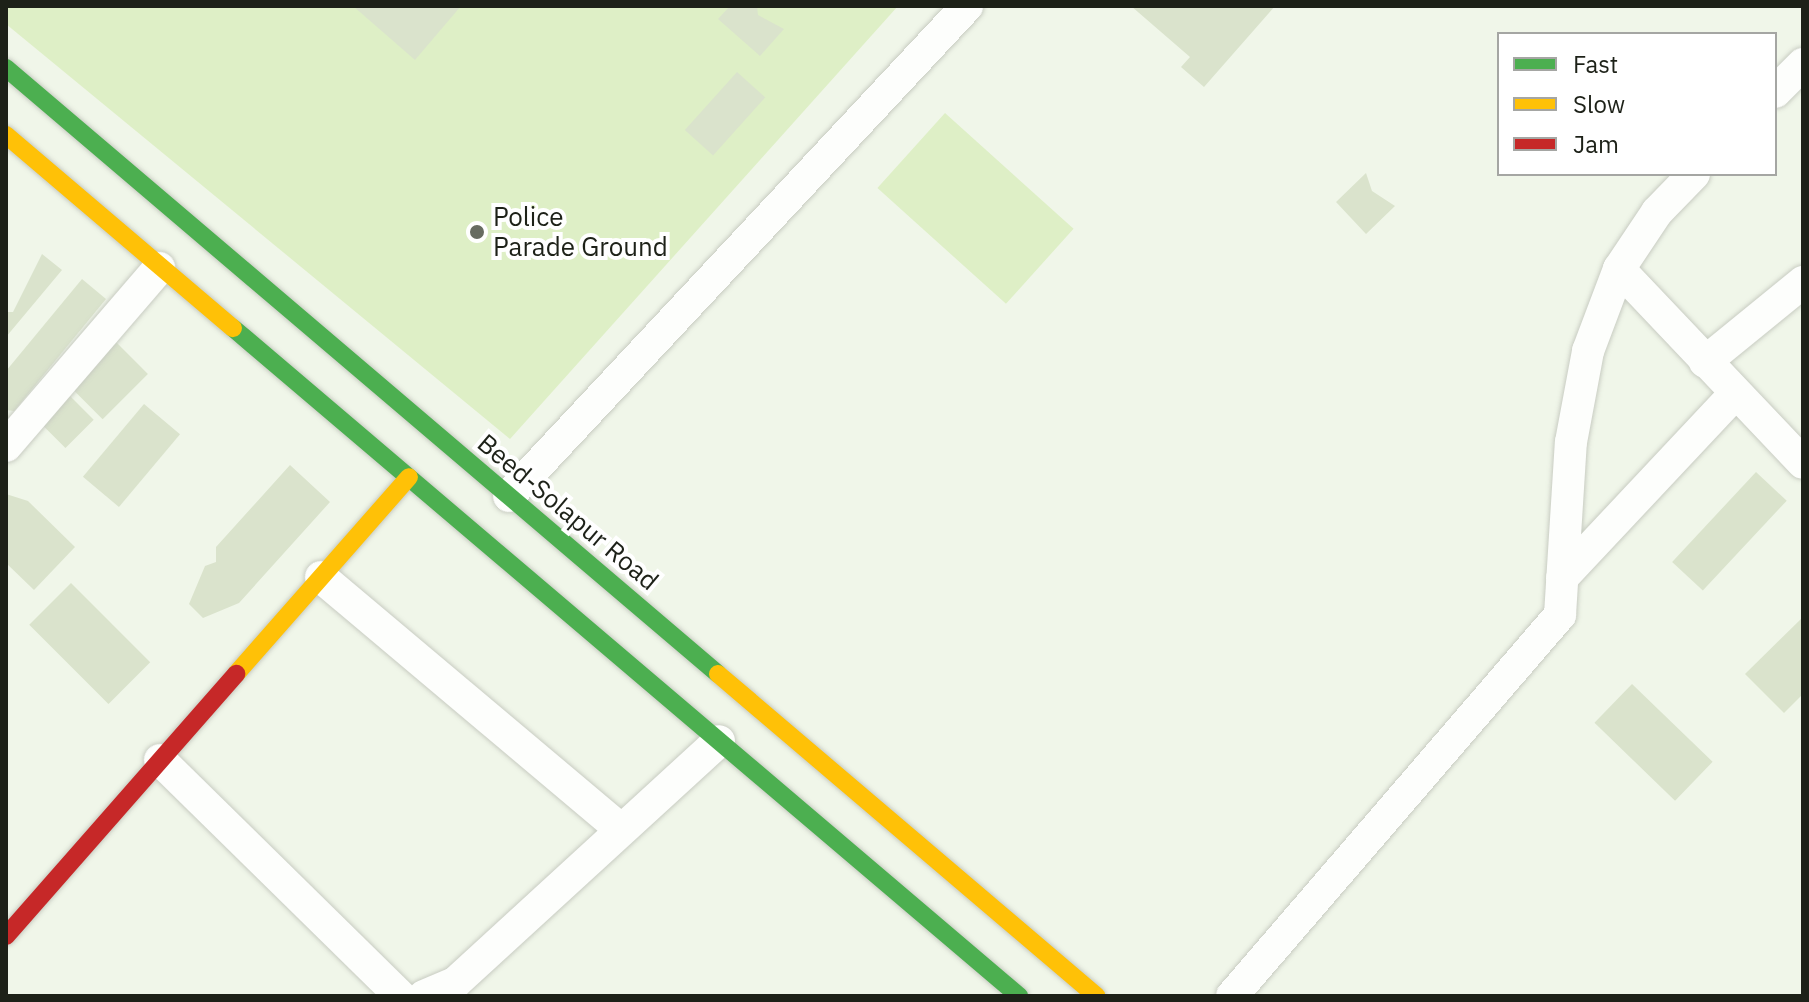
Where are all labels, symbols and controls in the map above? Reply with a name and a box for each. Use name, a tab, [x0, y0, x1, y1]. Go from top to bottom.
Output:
legend	[1497, 32, 1777, 176]
text: Fast	[1573, 48, 1618, 80]
text: Slow	[1573, 88, 1625, 120]
text: Jam	[1573, 128, 1619, 160]
place label: Police Parade Ground	[493, 201, 668, 262]
marker: Police Parade Ground	[468, 223, 486, 241]
street label: Beed-Solapur Road	[471, 427, 665, 597]

